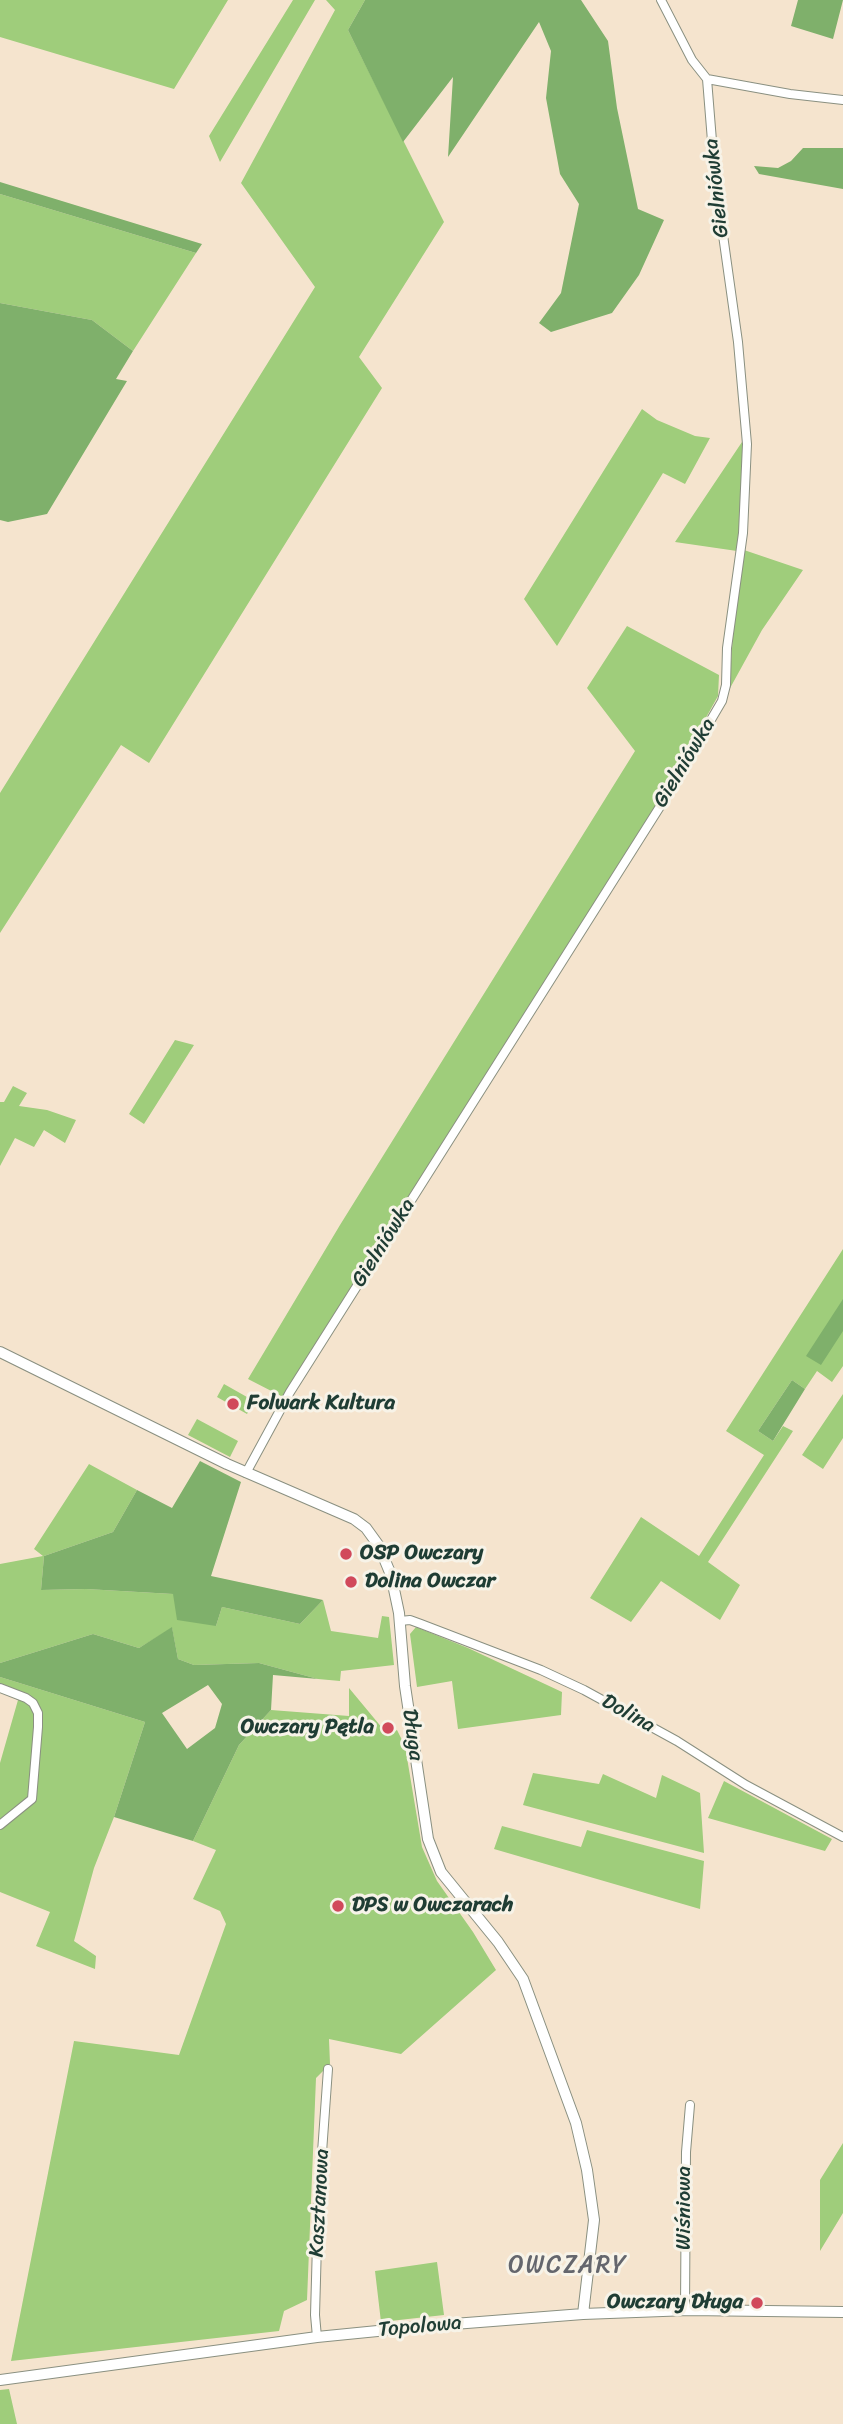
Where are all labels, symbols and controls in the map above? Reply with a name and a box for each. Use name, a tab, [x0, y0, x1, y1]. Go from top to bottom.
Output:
street label: Gielniówka	[699, 137, 735, 239]
street label: Gielniówka	[649, 714, 721, 812]
street label: Gielniówka	[347, 1194, 421, 1292]
place label: Folwark Kultura	[247, 1391, 395, 1417]
marker: Folwark Kultura	[225, 1396, 241, 1412]
place label: OSP Owczary	[360, 1541, 483, 1567]
marker: OSP Owczary	[338, 1546, 354, 1562]
place label: Dolina Owczar	[365, 1569, 495, 1595]
marker: Dolina Owczar	[343, 1574, 359, 1590]
street label: Dolina	[597, 1689, 659, 1739]
street label: Długa	[396, 1708, 428, 1762]
place label: Owczary Pętla	[241, 1715, 374, 1741]
marker: Owczary Pętla	[380, 1720, 396, 1736]
place label: DPS w Owczarach	[352, 1893, 513, 1919]
marker: DPS w Owczarach	[330, 1898, 346, 1914]
street label: Kasztanowa	[305, 2148, 335, 2258]
street label: Wiśniowa	[672, 2166, 698, 2250]
district label: OWCZARY	[509, 2252, 627, 2280]
place label: Owczary Długa	[607, 2290, 743, 2316]
marker: Owczary Długa	[749, 2295, 765, 2311]
street label: Topolowa	[377, 2311, 463, 2343]

